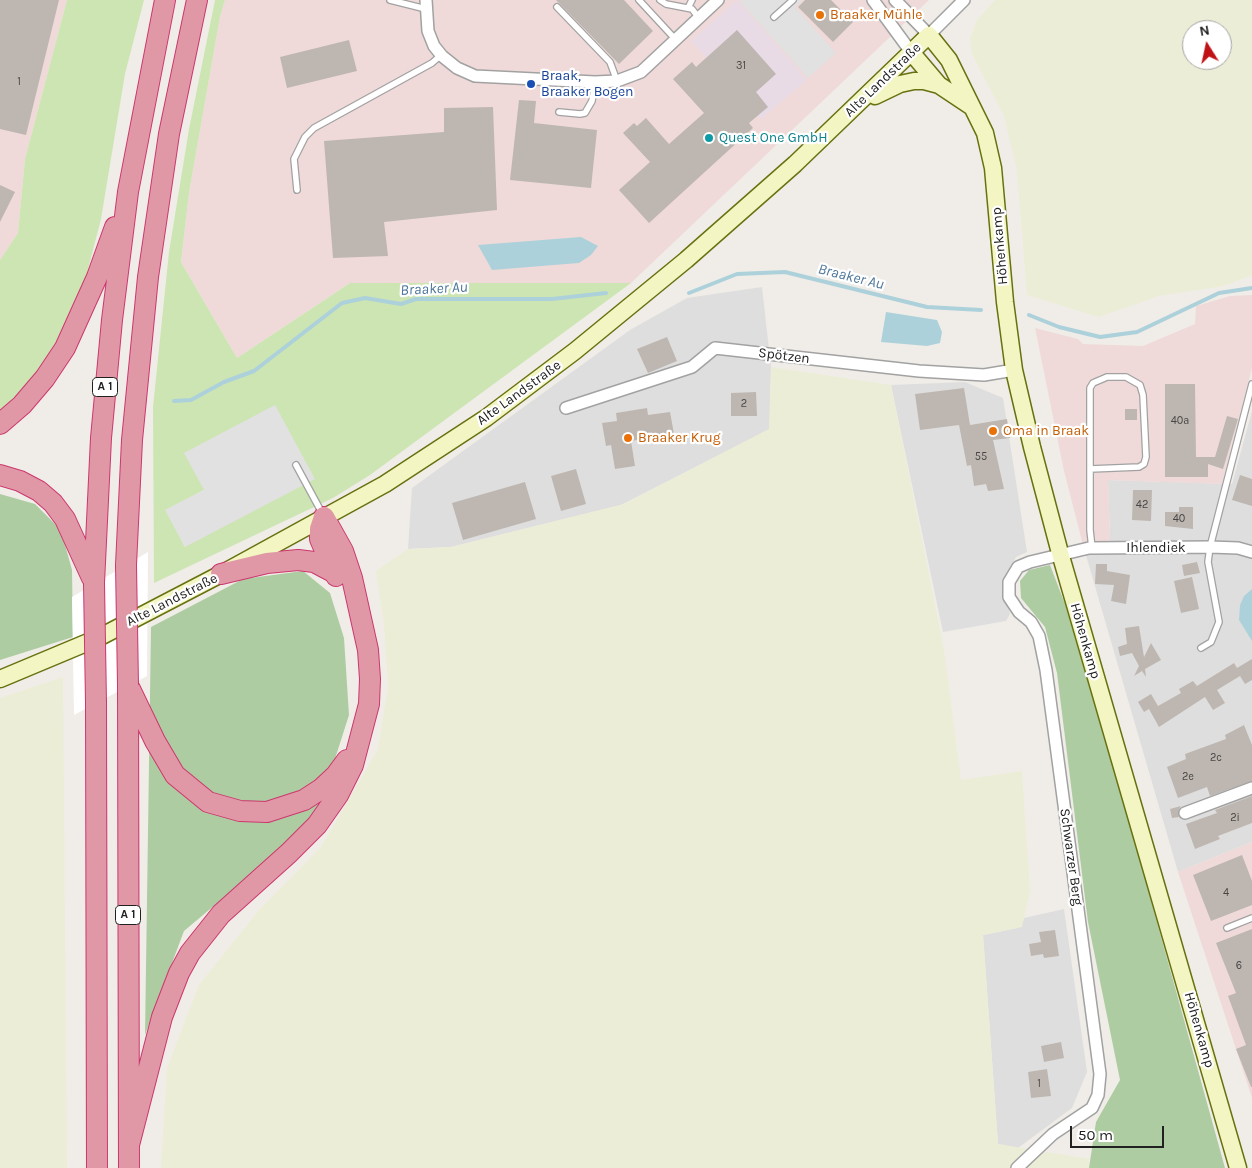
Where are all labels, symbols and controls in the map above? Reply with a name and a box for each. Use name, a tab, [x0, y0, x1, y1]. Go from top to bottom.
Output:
place label: Braaker Mühle	[830, 7, 923, 23]
marker: Braaker Mühle	[814, 9, 826, 21]
north arrow	[1182, 20, 1232, 70]
text: N	[1198, 21, 1211, 40]
street label: Alte Landstraße	[841, 39, 925, 121]
house number: 31	[736, 59, 746, 73]
place label: Braak, Braaker Bogen	[541, 68, 634, 100]
house number: 1	[17, 75, 21, 89]
marker: Braak, Braaker Bogen	[525, 78, 537, 90]
place label: Quest One GmbH	[719, 130, 827, 146]
marker: Quest One GmbH	[703, 132, 715, 144]
street label: Höhenkamp	[988, 206, 1012, 286]
water label: Braaker Au	[816, 260, 886, 294]
water label: Braaker Au	[400, 278, 468, 300]
street label: Spötzen	[757, 345, 811, 367]
street label: Alte Landstraße	[474, 357, 564, 429]
road number: A 1	[92, 378, 118, 397]
house number: 2	[741, 397, 747, 411]
house number: 40a	[1171, 414, 1189, 428]
place label: Oma in Braak	[1003, 423, 1089, 439]
marker: Oma in Braak	[987, 425, 999, 437]
place label: Braaker Krug	[638, 430, 721, 446]
marker: Braaker Krug	[622, 432, 634, 444]
house number: 55	[975, 450, 987, 464]
house number: 42	[1136, 498, 1148, 512]
house number: 40	[1173, 512, 1185, 526]
street label: Ihlendiek	[1126, 540, 1186, 556]
street label: Alte Landstraße	[124, 570, 220, 630]
street label: Höhenkamp	[1066, 601, 1104, 681]
house number: 2c	[1210, 751, 1222, 765]
house number: 2e	[1182, 770, 1194, 784]
street label: Schwarzer Berg	[1056, 807, 1086, 907]
house number: 2i	[1230, 811, 1240, 825]
house number: 4	[1223, 886, 1229, 900]
road number: A 1	[116, 906, 140, 924]
house number: 6	[1236, 959, 1242, 973]
street label: Höhenkamp	[1180, 990, 1218, 1070]
house number: 1	[1037, 1077, 1041, 1091]
scale bar	[1072, 1116, 1166, 1148]
text: 50 m	[1078, 1126, 1113, 1144]

